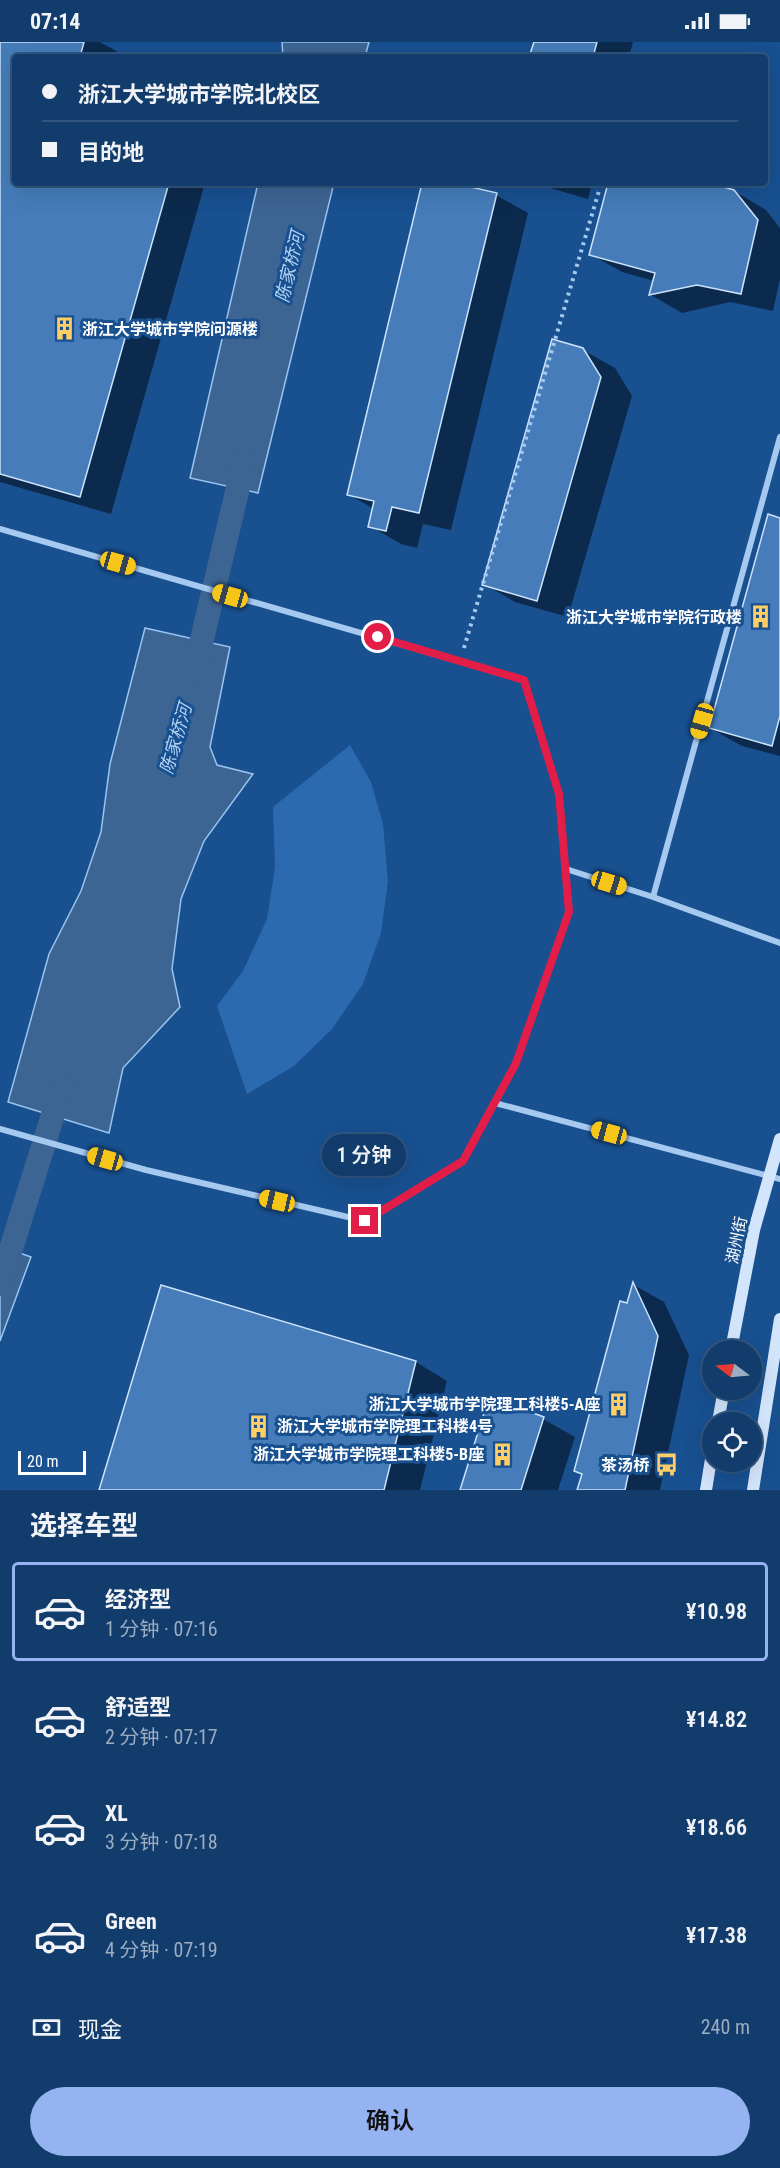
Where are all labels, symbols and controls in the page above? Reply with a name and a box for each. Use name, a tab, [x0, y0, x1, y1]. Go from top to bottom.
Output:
text: 07:14	[30, 9, 81, 34]
text: 浙江大学城市学院北校区	[78, 82, 320, 107]
text: 目的地	[78, 140, 144, 165]
water label: 陈家桥河	[271, 227, 309, 304]
building icon: 浙江大学城市学院问源楼	[51, 316, 77, 342]
place label: 浙江大学城市学院问源楼	[82, 320, 258, 339]
car	[98, 549, 138, 577]
car	[210, 582, 250, 610]
building icon: 浙江大学城市学院行政楼	[747, 604, 773, 630]
place label: 浙江大学城市学院行政楼	[566, 608, 742, 627]
route start	[364, 623, 391, 650]
water label: 陈家桥河	[156, 698, 196, 776]
car	[688, 701, 716, 741]
car	[589, 869, 629, 897]
car	[589, 1120, 629, 1146]
callout: 1 分钟	[323, 1134, 407, 1176]
text: 1 分钟	[337, 1143, 391, 1167]
car	[85, 1145, 125, 1173]
car	[257, 1188, 297, 1214]
route end	[351, 1207, 378, 1234]
street label: 湖州街	[722, 1215, 751, 1266]
north arrow	[702, 1340, 762, 1400]
map controls	[702, 1340, 762, 1472]
building icon: 浙江大学城市学院理工科楼5-A座	[605, 1391, 631, 1417]
place label: 浙江大学城市学院理工科楼5-A座	[369, 1395, 600, 1414]
button: locate	[702, 1412, 762, 1472]
building icon: 浙江大学城市学院理工科楼4号	[246, 1413, 272, 1439]
place label: 浙江大学城市学院理工科楼4号	[277, 1417, 493, 1436]
building icon: 浙江大学城市学院理工科楼5-B座	[489, 1441, 515, 1467]
place label: 浙江大学城市学院理工科楼5-B座	[253, 1445, 484, 1464]
scale bar	[18, 1448, 86, 1476]
text: 20 m	[27, 1452, 59, 1471]
bus stop icon: 茶汤桥	[654, 1452, 680, 1478]
place label: 茶汤桥	[601, 1456, 650, 1475]
text: 选择车型	[30, 1510, 138, 1542]
icon: car	[33, 1585, 87, 1639]
text: 经济型	[105, 1587, 171, 1612]
text: ¥10.98	[686, 1599, 747, 1624]
text: 1 分钟 · 07:16	[105, 1617, 218, 1641]
icon: car	[33, 1693, 87, 1747]
text: 舒适型	[105, 1695, 171, 1720]
text: ¥14.82	[686, 1707, 747, 1732]
text: 2 分钟 · 07:17	[105, 1725, 218, 1749]
icon: car	[33, 1801, 87, 1855]
text: XL	[105, 1801, 128, 1826]
text: ¥18.66	[686, 1815, 747, 1840]
text: 3 分钟 · 07:18	[105, 1830, 218, 1854]
icon: car	[33, 1909, 87, 1963]
text: Green	[105, 1909, 157, 1934]
text: ¥17.38	[686, 1923, 747, 1948]
text: 4 分钟 · 07:19	[105, 1938, 218, 1962]
icon: cash	[30, 2011, 63, 2044]
text: 240 m	[701, 2015, 750, 2039]
text: 现金	[78, 2017, 122, 2042]
button: 确认	[30, 2087, 750, 2156]

